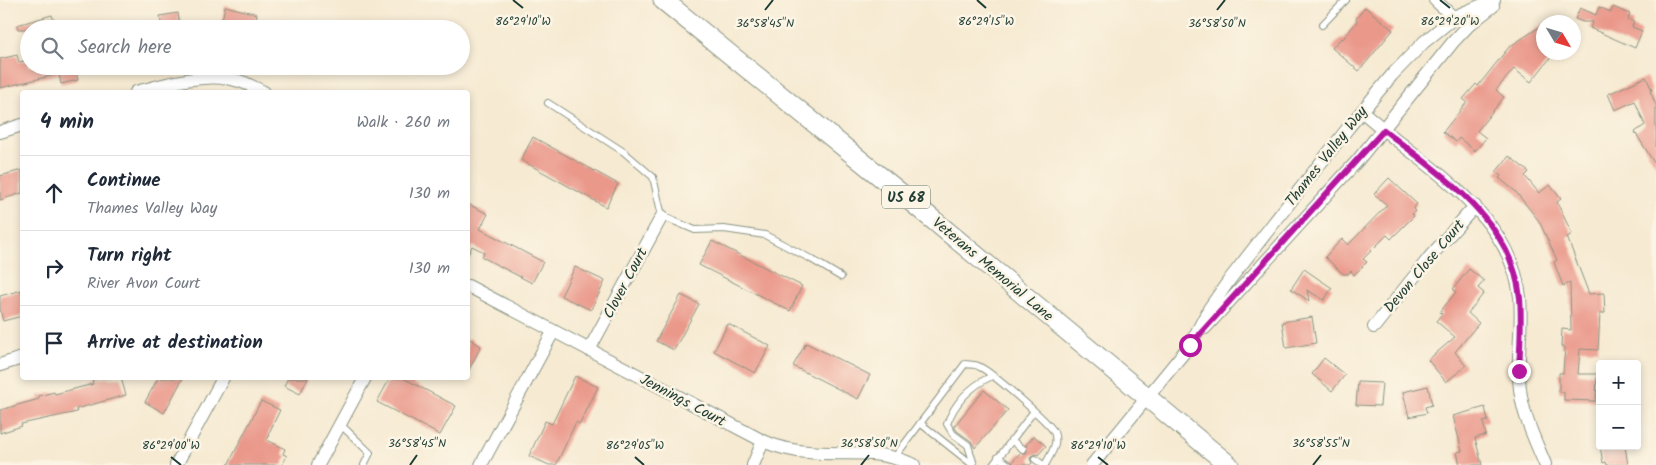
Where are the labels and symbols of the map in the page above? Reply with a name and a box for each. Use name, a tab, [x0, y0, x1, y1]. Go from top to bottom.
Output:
text: 86°29'10"W	[495, 12, 551, 31]
text: 86°29'15"W	[958, 12, 1014, 31]
text: 86°29'20"W	[1421, 12, 1479, 31]
text: 36°58'45"N	[736, 14, 794, 33]
text: 36°58'50"N	[1188, 14, 1246, 33]
north arrow	[1536, 15, 1581, 60]
street label: Thames Valley Way	[1280, 100, 1374, 212]
road number: US 68	[882, 186, 930, 208]
street label: Veterans Memorial Lane	[926, 212, 1059, 328]
street label: Devon Close Court	[1378, 214, 1471, 319]
street label: Clover Court	[597, 244, 655, 323]
route start	[1179, 334, 1202, 357]
route end	[1508, 360, 1531, 383]
street label: Jennings Court	[635, 368, 730, 434]
text: 36°58'45"N	[388, 434, 446, 453]
text: 36°58'50"N	[840, 434, 898, 453]
text: 36°58'55"N	[1292, 434, 1350, 453]
text: 86°29'00"W	[142, 436, 200, 455]
text: 86°29'05"W	[606, 436, 664, 455]
text: 86°29'10"W	[1070, 436, 1126, 455]

